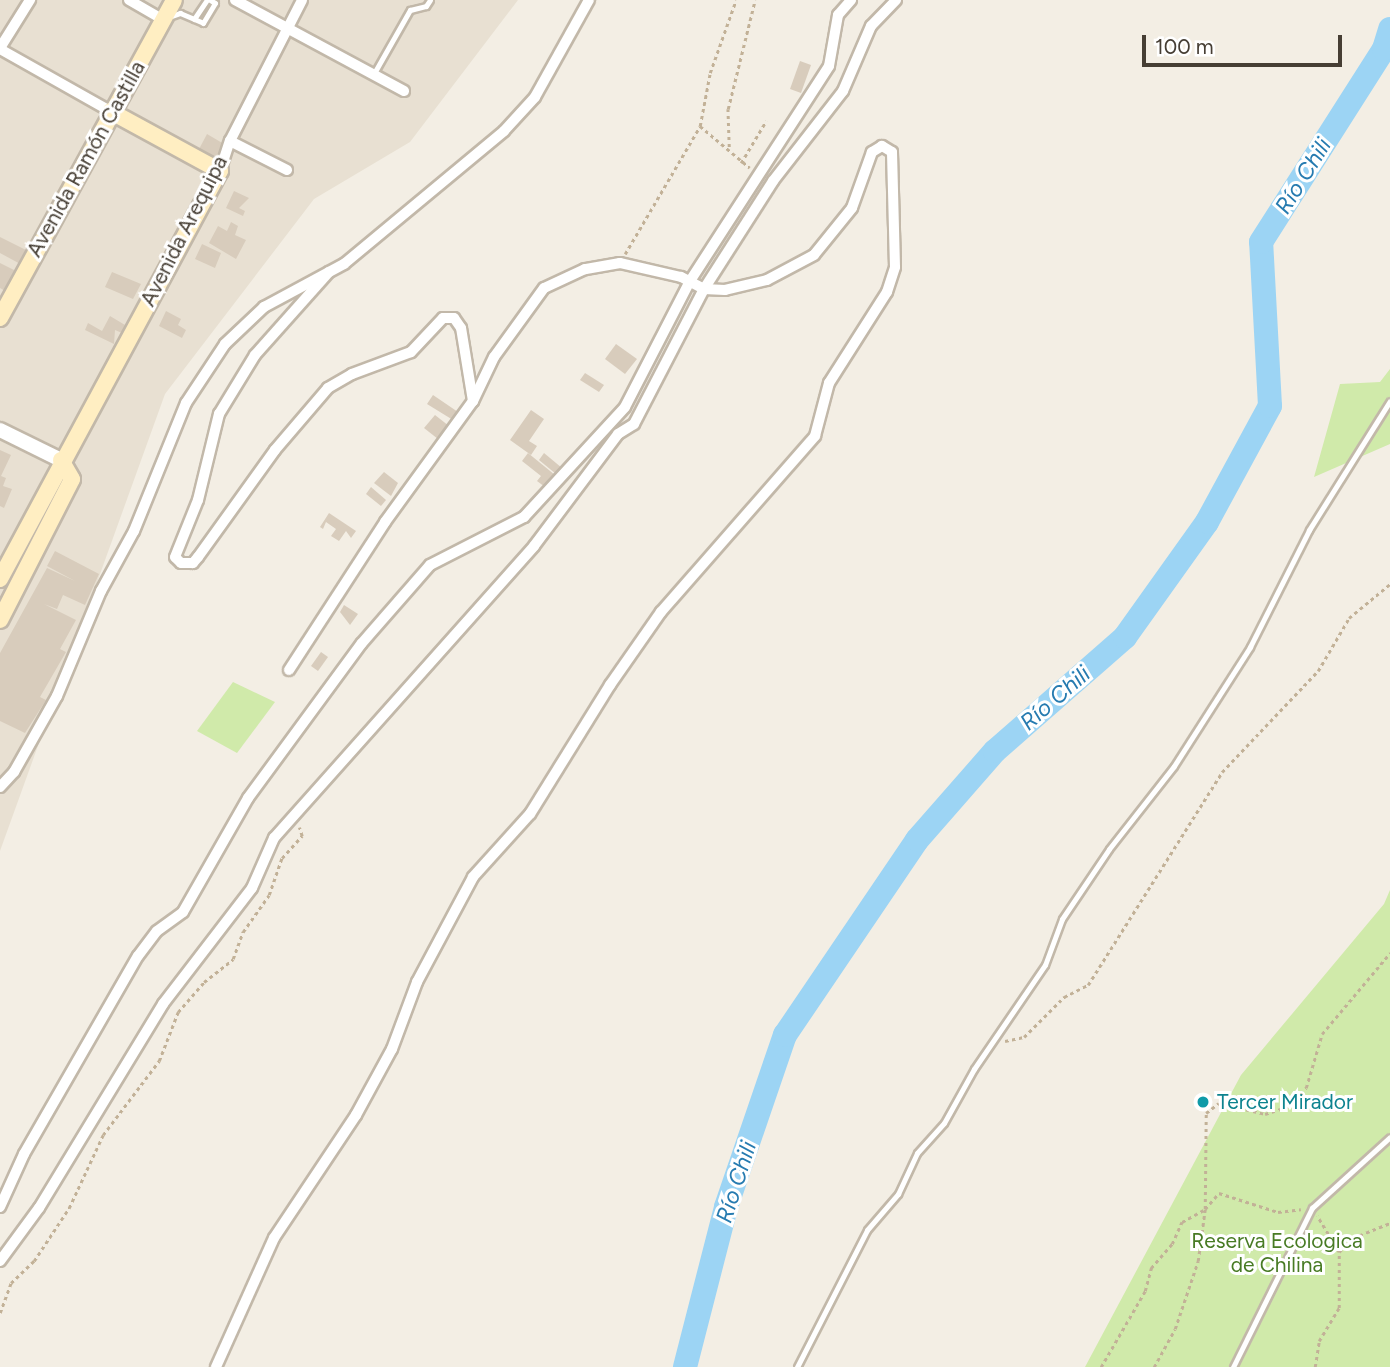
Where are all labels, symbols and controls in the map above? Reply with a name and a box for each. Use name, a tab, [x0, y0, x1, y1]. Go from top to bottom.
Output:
scale bar	[1145, 21, 1344, 65]
text: 100 m	[1155, 34, 1214, 59]
street label: Avenida Ramón Castilla	[22, 57, 150, 261]
water label: Río Chili	[1269, 133, 1337, 219]
street label: Avenida Arequipa	[135, 152, 233, 310]
water label: Río Chili	[1014, 660, 1096, 736]
place label: Tercer Mirador	[1217, 1089, 1353, 1115]
marker: Tercer Mirador	[1195, 1094, 1211, 1110]
water label: Río Chili	[710, 1138, 762, 1226]
park label: Reserva Ecologica de Chilina	[1191, 1228, 1363, 1278]

